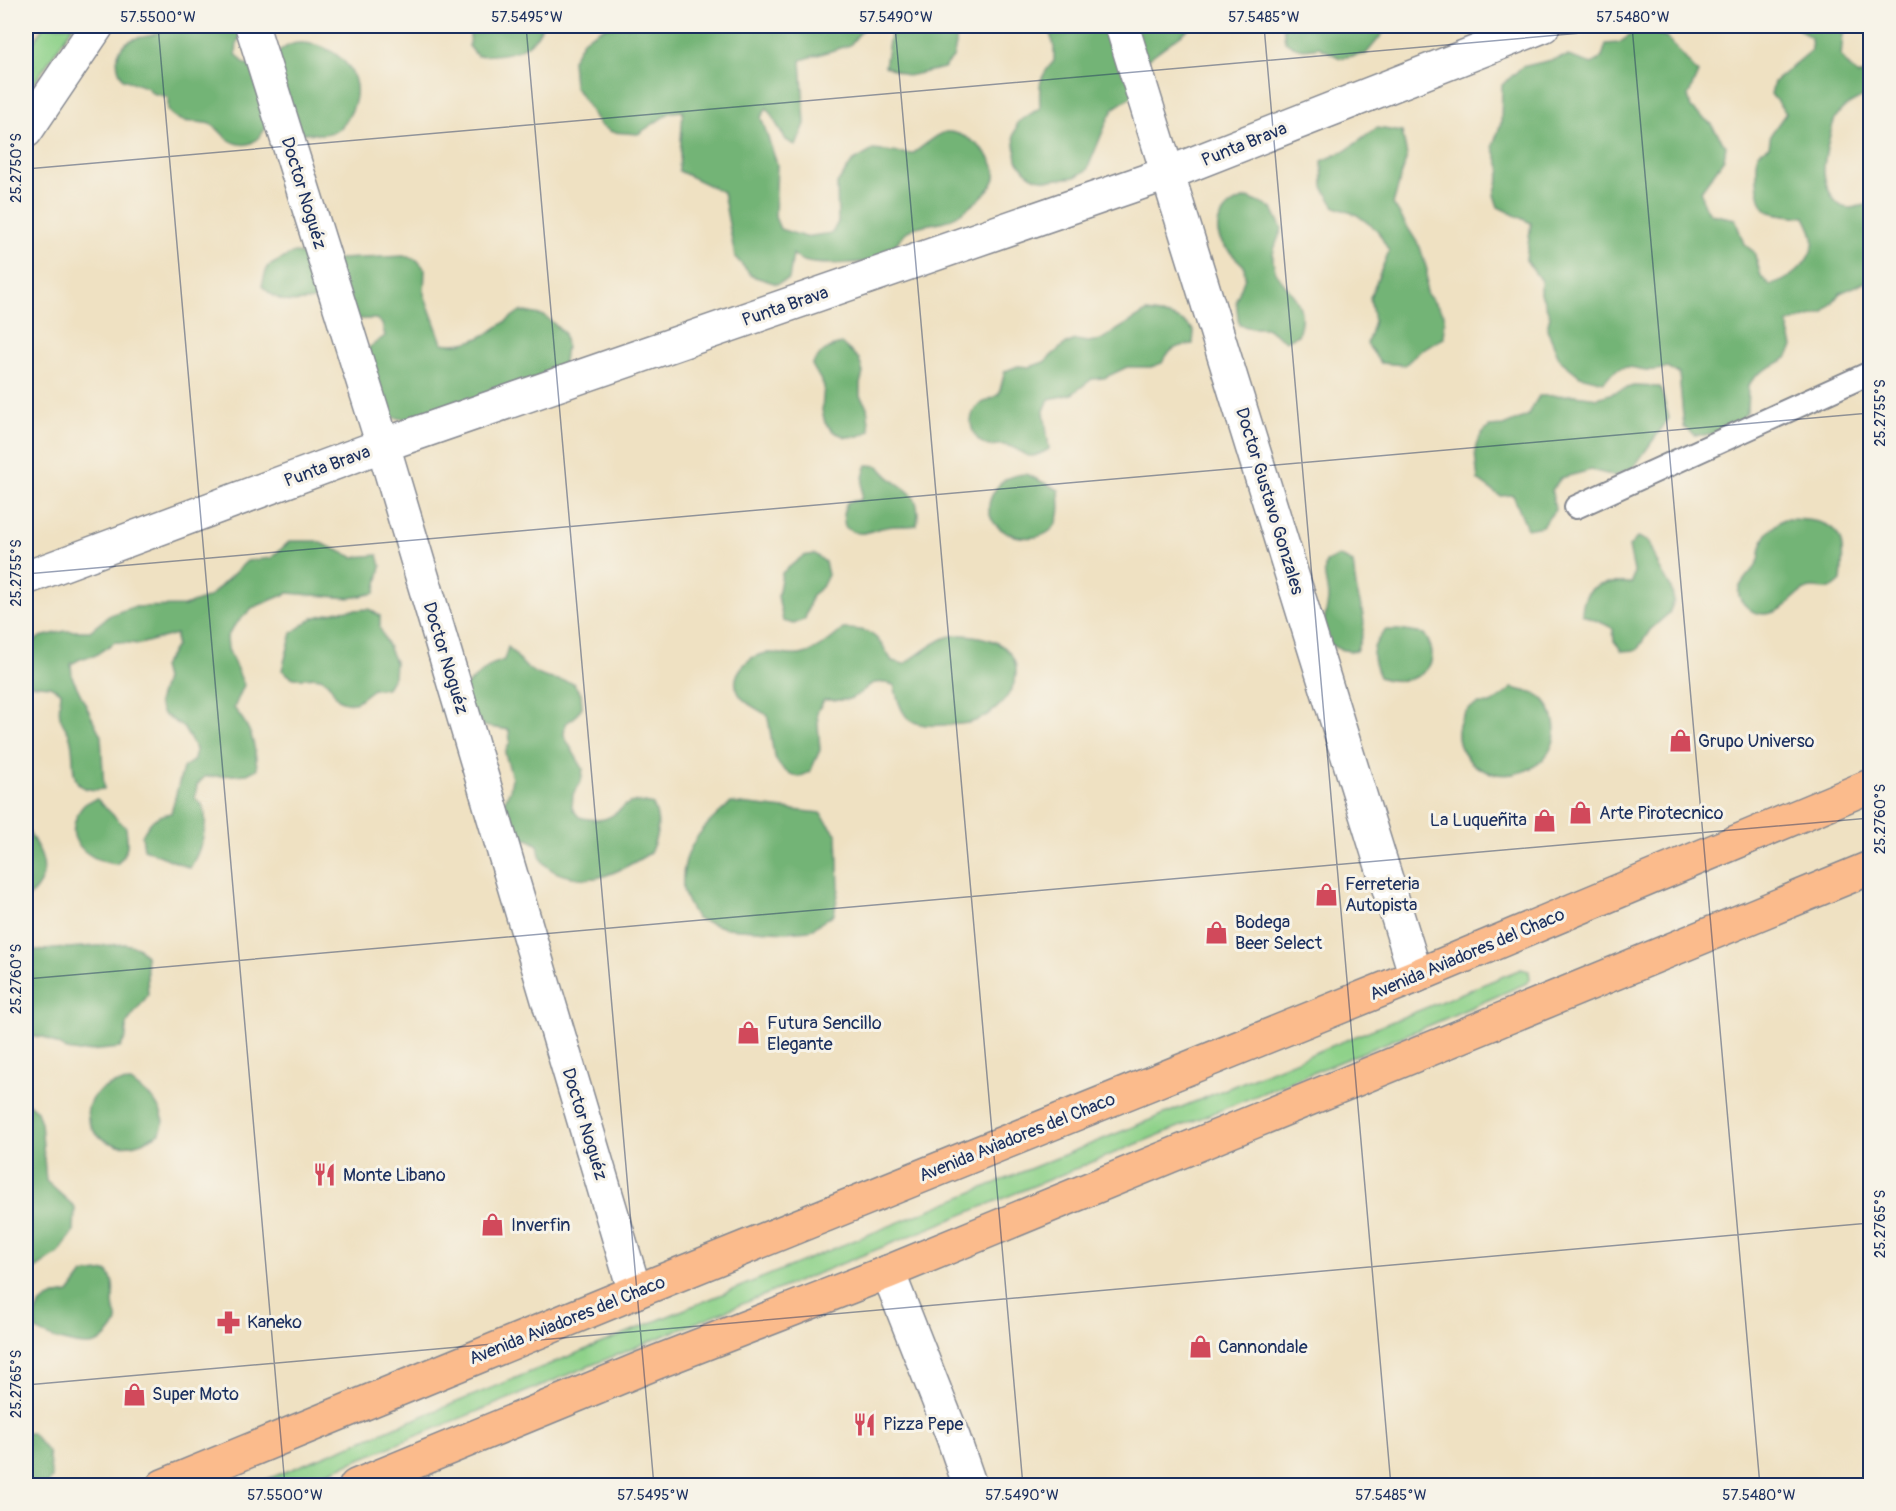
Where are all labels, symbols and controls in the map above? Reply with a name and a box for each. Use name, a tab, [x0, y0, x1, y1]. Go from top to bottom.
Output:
text: 57.5500°W	[120, 8, 196, 27]
text: 57.5495°W	[491, 8, 563, 27]
text: 57.5490°W	[859, 8, 933, 27]
text: 57.5485°W	[1228, 8, 1300, 27]
text: 57.5480°W	[1596, 8, 1670, 27]
street label: Punta Brava	[1198, 117, 1290, 172]
text: 25.2750°S	[7, 133, 26, 203]
street label: Doctor Noguéz	[276, 134, 332, 252]
street label: Punta Brava	[739, 281, 831, 332]
text: 25.2755°S	[1871, 379, 1890, 447]
street label: Doctor Gustavo Gonzales	[1230, 405, 1309, 597]
street label: Punta Brava	[281, 440, 373, 493]
text: 25.2755°S	[7, 539, 26, 607]
street label: Doctor Noguéz	[418, 599, 474, 717]
shop icon: Grupo Universo	[1667, 728, 1693, 754]
place label: Grupo Universo	[1698, 730, 1815, 753]
text: 25.2760°S	[1871, 784, 1890, 854]
shop icon: Arte Pirotecnico	[1568, 800, 1594, 826]
place label: Arte Pirotecnico	[1599, 802, 1724, 825]
shop icon: La Luqueñita	[1532, 807, 1558, 833]
place label: La Luqueñita	[1430, 809, 1527, 832]
place label: Ferreteria Autopista	[1345, 873, 1420, 917]
shop icon: Ferreteria Autopista	[1314, 881, 1340, 907]
street label: Avenida Aviadores del Chaco	[1366, 903, 1569, 1006]
place label: Bodega Beer Select	[1235, 911, 1323, 955]
shop icon: Bodega Beer Select	[1204, 919, 1230, 945]
text: 25.2760°S	[7, 944, 26, 1014]
place label: Futura Sencillo Elegante	[767, 1012, 882, 1056]
shop icon: Futura Sencillo Elegante	[736, 1020, 762, 1046]
street label: Doctor Noguéz	[557, 1065, 613, 1183]
street label: Avenida Aviadores del Chaco	[916, 1087, 1119, 1187]
restaurant icon: Monte Libano	[312, 1162, 338, 1188]
place label: Monte Libano	[343, 1164, 446, 1187]
text: 25.2765°S	[1871, 1190, 1890, 1258]
shop icon: Inverfin	[480, 1212, 506, 1238]
place label: Inverfin	[511, 1214, 570, 1237]
street label: Avenida Aviadores del Chaco	[466, 1270, 669, 1370]
pharmacy icon: Kaneko	[216, 1309, 242, 1335]
place label: Kaneko	[247, 1311, 302, 1334]
shop icon: Cannondale	[1187, 1334, 1213, 1360]
place label: Cannondale	[1218, 1336, 1308, 1359]
text: 25.2765°S	[7, 1350, 26, 1418]
shop icon: Super Moto	[121, 1381, 147, 1407]
place label: Super Moto	[152, 1383, 239, 1406]
restaurant icon: Pizza Pepe	[852, 1411, 878, 1437]
place label: Pizza Pepe	[883, 1413, 963, 1436]
text: 57.5500°W	[247, 1486, 323, 1505]
text: 57.5495°W	[617, 1486, 689, 1505]
text: 57.5490°W	[985, 1486, 1059, 1505]
text: 57.5485°W	[1355, 1486, 1427, 1505]
text: 57.5480°W	[1722, 1486, 1796, 1505]

